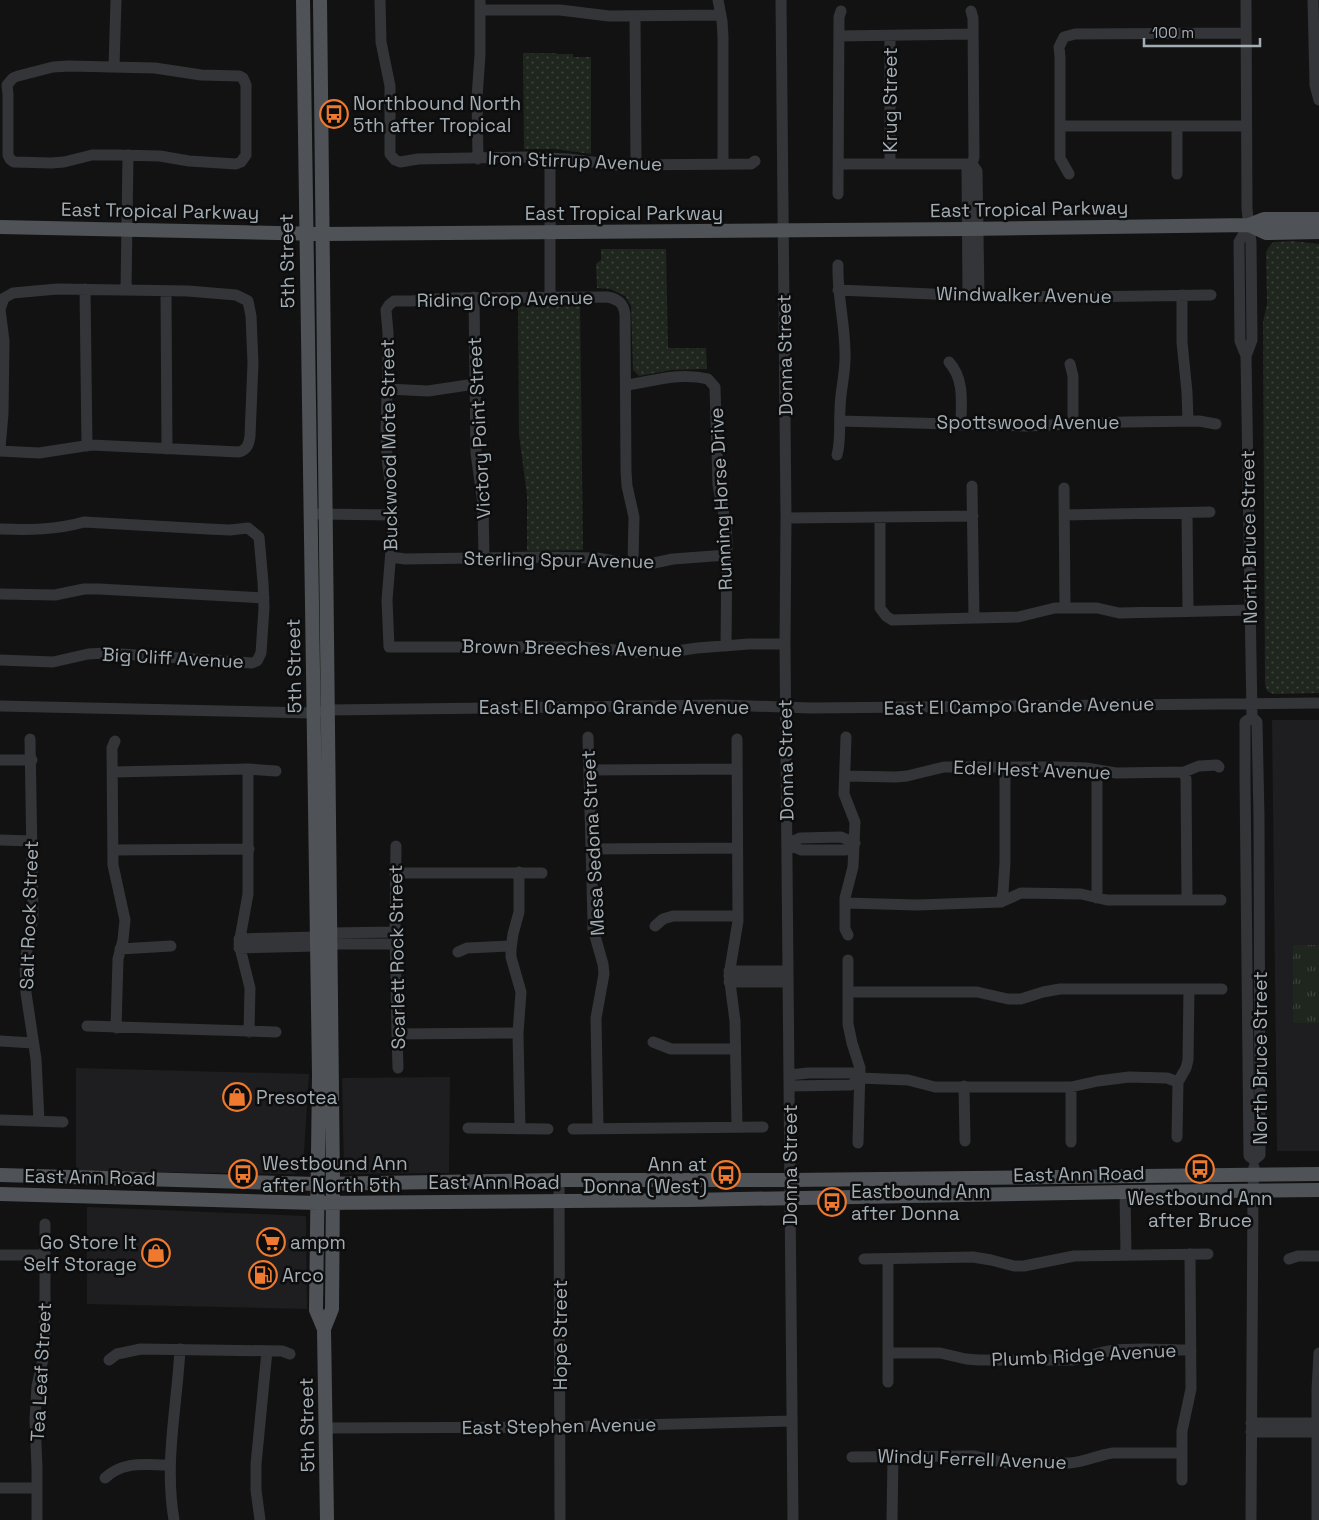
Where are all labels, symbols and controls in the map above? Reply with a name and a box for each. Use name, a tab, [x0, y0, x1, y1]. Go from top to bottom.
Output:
scale bar	[1144, 15, 1260, 47]
text: 100 m	[1152, 23, 1194, 42]
street label: Krug Street	[878, 47, 903, 153]
place label: Northbound North 5th after Tropical	[353, 91, 521, 138]
bus stop icon: Northbound North 5th after Tropical	[319, 99, 349, 129]
street label: Iron Stirrup Avenue	[487, 145, 663, 177]
street label: East Tropical Parkway	[930, 195, 1128, 223]
street label: East Tropical Parkway	[61, 197, 259, 225]
street label: East Tropical Parkway	[525, 201, 723, 226]
street label: 5th Street	[274, 213, 300, 309]
street label: Windwalker Avenue	[936, 281, 1112, 309]
street label: Riding Crop Avenue	[416, 285, 594, 313]
street label: Donna Street	[771, 294, 799, 416]
street label: Victory Point Street	[462, 337, 496, 519]
street label: Buckwood Mote Street	[375, 339, 403, 551]
street label: Running Horse Drive	[704, 407, 738, 591]
street label: Spottswood Avenue	[937, 410, 1119, 435]
street label: North Bruce Street	[1235, 450, 1263, 624]
street label: Sterling Spur Avenue	[463, 546, 655, 574]
street label: 5th Street	[281, 618, 307, 714]
street label: Brown Breeches Avenue	[462, 634, 682, 662]
street label: Big Cliff Avenue	[101, 642, 245, 674]
street label: East El Campo Grande Avenue	[883, 691, 1155, 721]
street label: East El Campo Grande Avenue	[479, 695, 749, 720]
street label: Donna Street	[772, 699, 800, 821]
street label: Mesa Sedona Street	[576, 750, 610, 936]
street label: Edel Hest Avenue	[953, 755, 1111, 785]
street label: Salt Rock Street	[14, 840, 44, 990]
street label: Scarlett Rock Street	[383, 864, 411, 1050]
street label: North Bruce Street	[1248, 971, 1273, 1145]
shop icon: Presotea	[222, 1082, 252, 1112]
place label: Presotea	[256, 1085, 338, 1110]
street label: Donna Street	[778, 1104, 803, 1226]
place label: Westbound Ann after North 5th	[262, 1151, 408, 1198]
place label: Ann at Donna (West)	[583, 1152, 707, 1199]
bus stop icon: Westbound Ann after Bruce	[1185, 1154, 1215, 1184]
bus stop icon: Westbound Ann after North 5th	[228, 1159, 258, 1189]
bus stop icon: Ann at Donna (West)	[711, 1160, 741, 1190]
street label: East Ann Road	[1013, 1160, 1145, 1188]
street label: East Ann Road	[24, 1163, 156, 1191]
street label: East Ann Road	[428, 1170, 560, 1195]
place label: Eastbound Ann after Donna	[851, 1179, 990, 1226]
place label: Westbound Ann after Bruce	[1127, 1186, 1273, 1233]
bus stop icon: Eastbound Ann after Donna	[817, 1187, 847, 1217]
supermarket icon: ampm	[256, 1227, 286, 1257]
place label: Go Store It Self Storage	[23, 1230, 137, 1277]
place label: ampm	[290, 1230, 346, 1255]
shop icon: Go Store It Self Storage	[141, 1238, 171, 1268]
fuel station icon: Arco	[248, 1260, 278, 1290]
place label: Arco	[282, 1263, 324, 1288]
street label: Hope Street	[548, 1280, 573, 1390]
street label: Tea Leaf Street	[25, 1302, 57, 1442]
street label: Plumb Ridge Avenue	[991, 1338, 1177, 1372]
street label: 5th Street	[294, 1377, 320, 1473]
street label: East Stephen Avenue	[461, 1412, 657, 1440]
street label: Windy Ferrell Avenue	[877, 1443, 1067, 1475]

